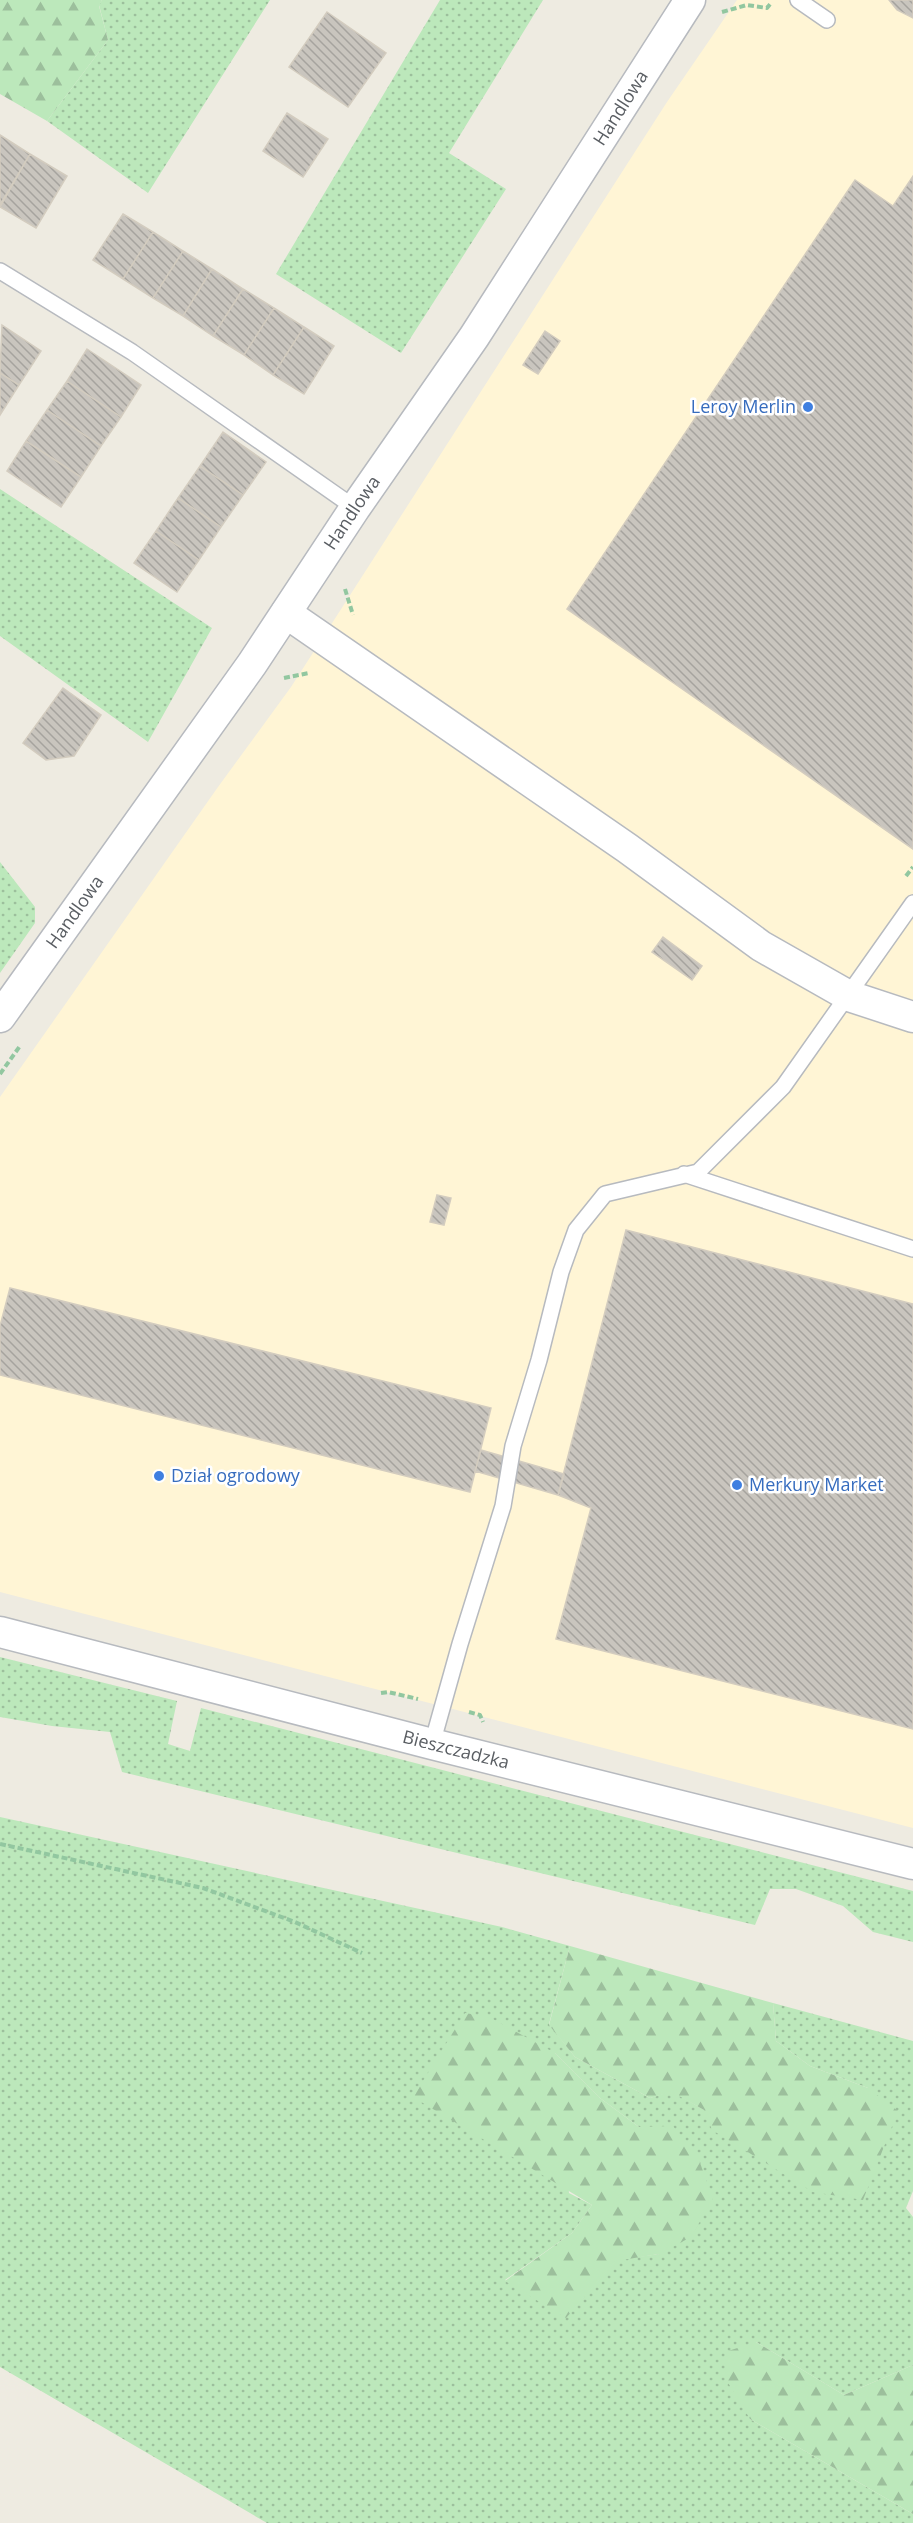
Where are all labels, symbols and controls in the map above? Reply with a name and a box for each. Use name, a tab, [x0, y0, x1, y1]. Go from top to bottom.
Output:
street label: Handlowa	[587, 65, 653, 150]
place label: Leroy Merlin	[691, 394, 796, 418]
marker: Leroy Merlin	[801, 400, 815, 414]
street label: Handlowa	[318, 470, 385, 554]
street label: Handlowa	[40, 870, 109, 953]
place label: Dział ogrodowy	[171, 1463, 301, 1487]
marker: Dział ogrodowy	[152, 1469, 166, 1483]
place label: Merkury Market	[749, 1472, 884, 1496]
marker: Merkury Market	[730, 1478, 744, 1492]
street label: Bieszczadzka	[400, 1724, 512, 1774]

